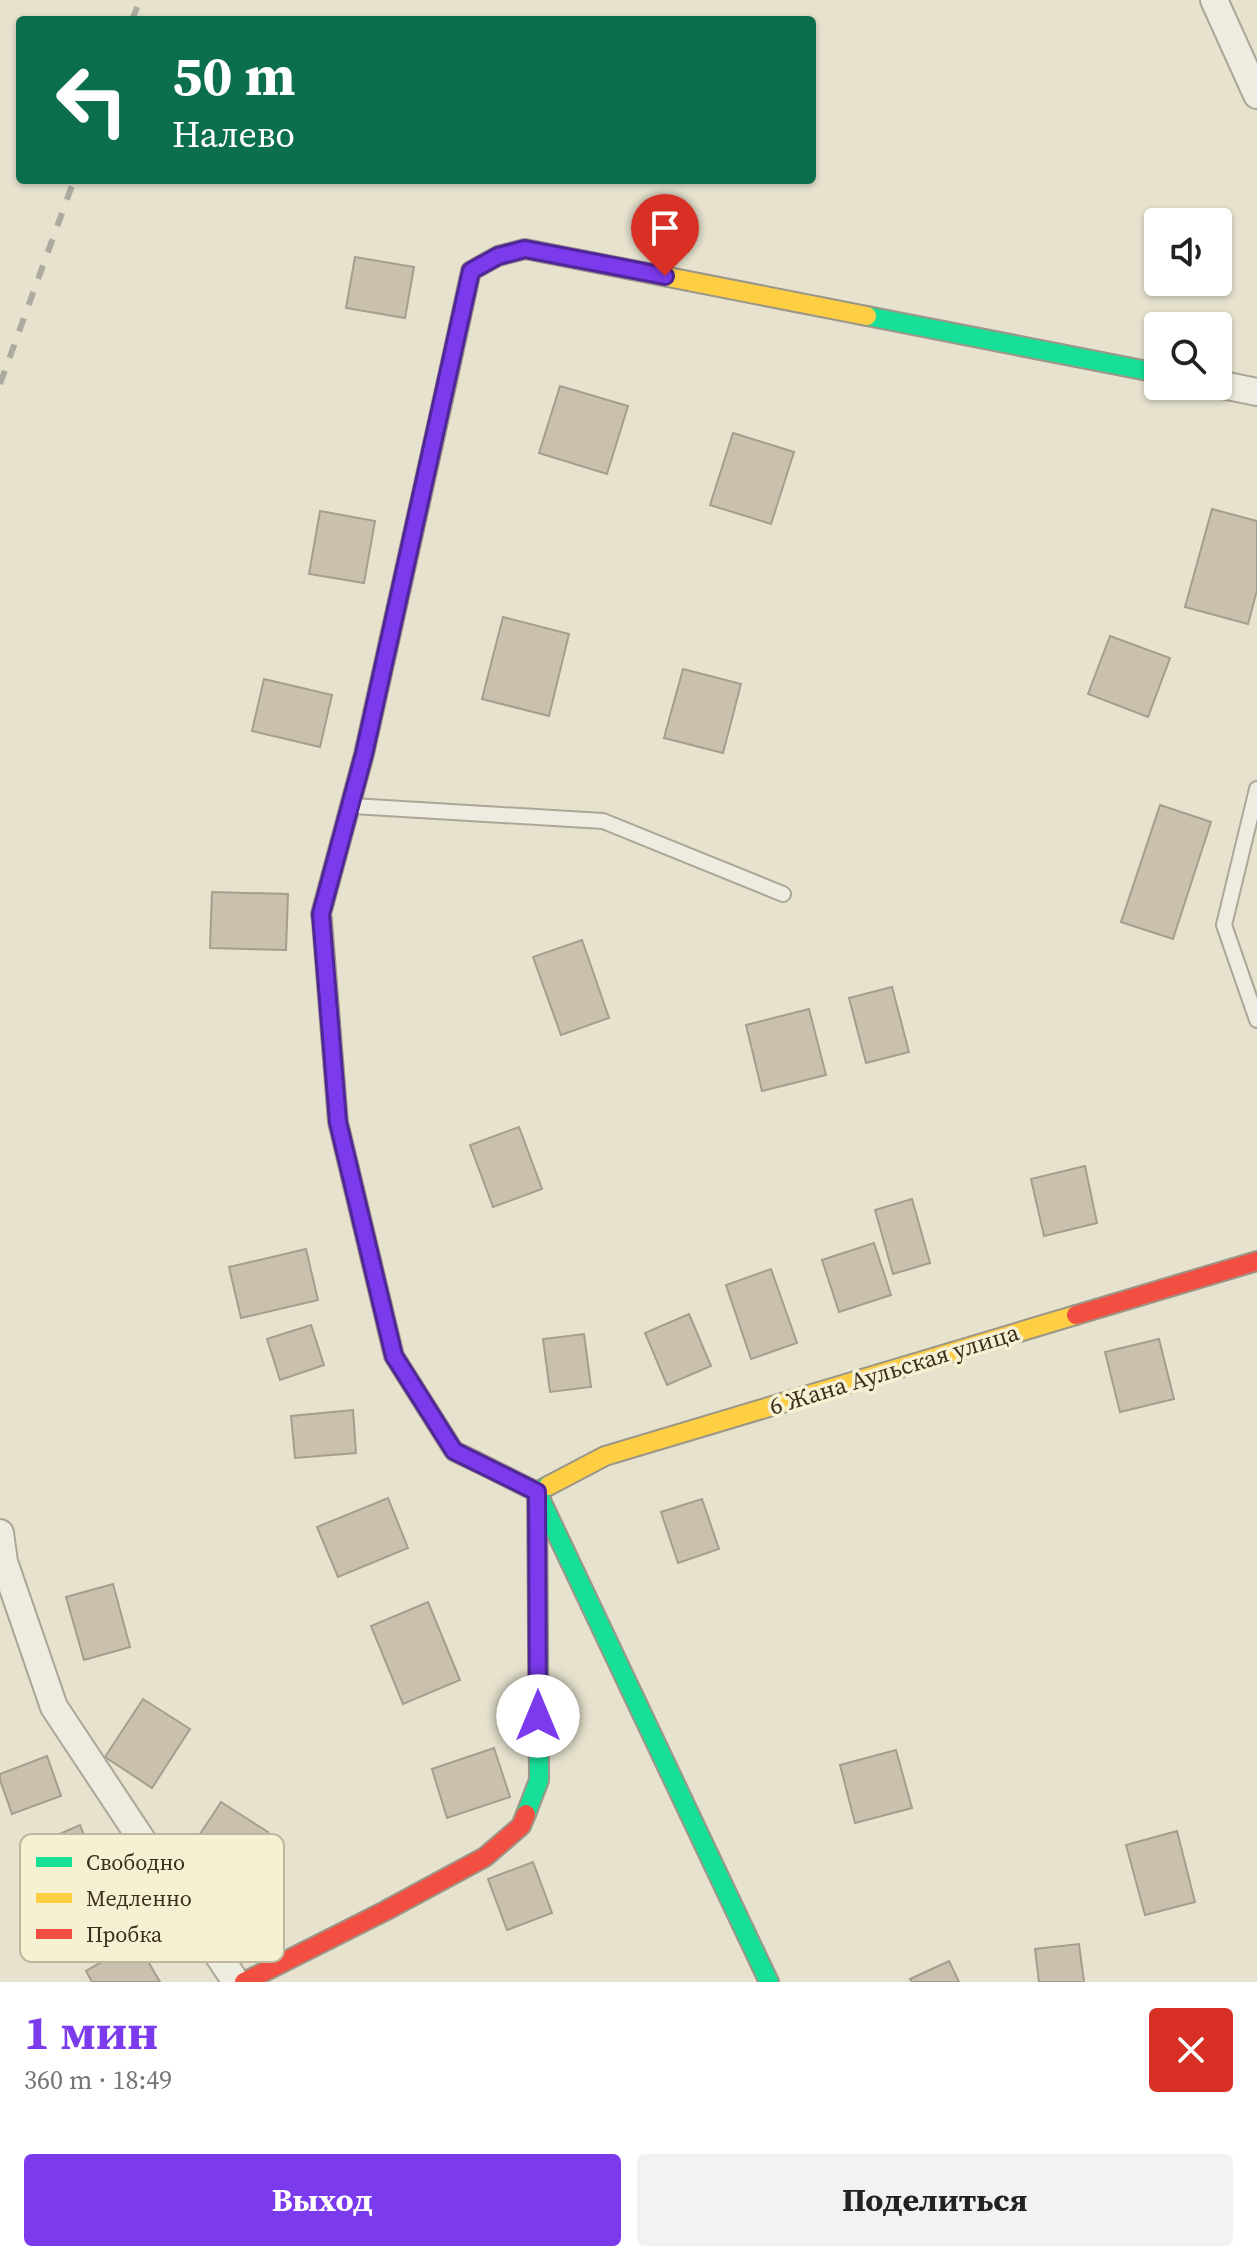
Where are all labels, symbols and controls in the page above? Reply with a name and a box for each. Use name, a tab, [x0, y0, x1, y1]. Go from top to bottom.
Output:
text: 50 m	[172, 37, 295, 114]
icon: left	[40, 48, 144, 152]
text: Налево	[172, 110, 295, 159]
pin	[631, 194, 699, 276]
icon: arrive	[643, 206, 687, 250]
map controls	[1144, 208, 1232, 400]
button: sound	[1144, 208, 1232, 296]
button: search	[1144, 312, 1232, 400]
street label: 6 Жана Аульская улица	[765, 1315, 1024, 1423]
position arrow	[496, 1674, 580, 1758]
legend	[20, 1834, 284, 1962]
text: Свободно	[86, 1847, 185, 1877]
text: Медленно	[86, 1883, 192, 1913]
text: Пробка	[86, 1919, 163, 1949]
text: 1 мин	[24, 1999, 158, 2065]
button: close	[1149, 2008, 1233, 2092]
text: 360 m · 18:49	[24, 2062, 172, 2098]
button: Выход	[24, 2154, 621, 2246]
button: Поделиться	[637, 2154, 1233, 2246]

